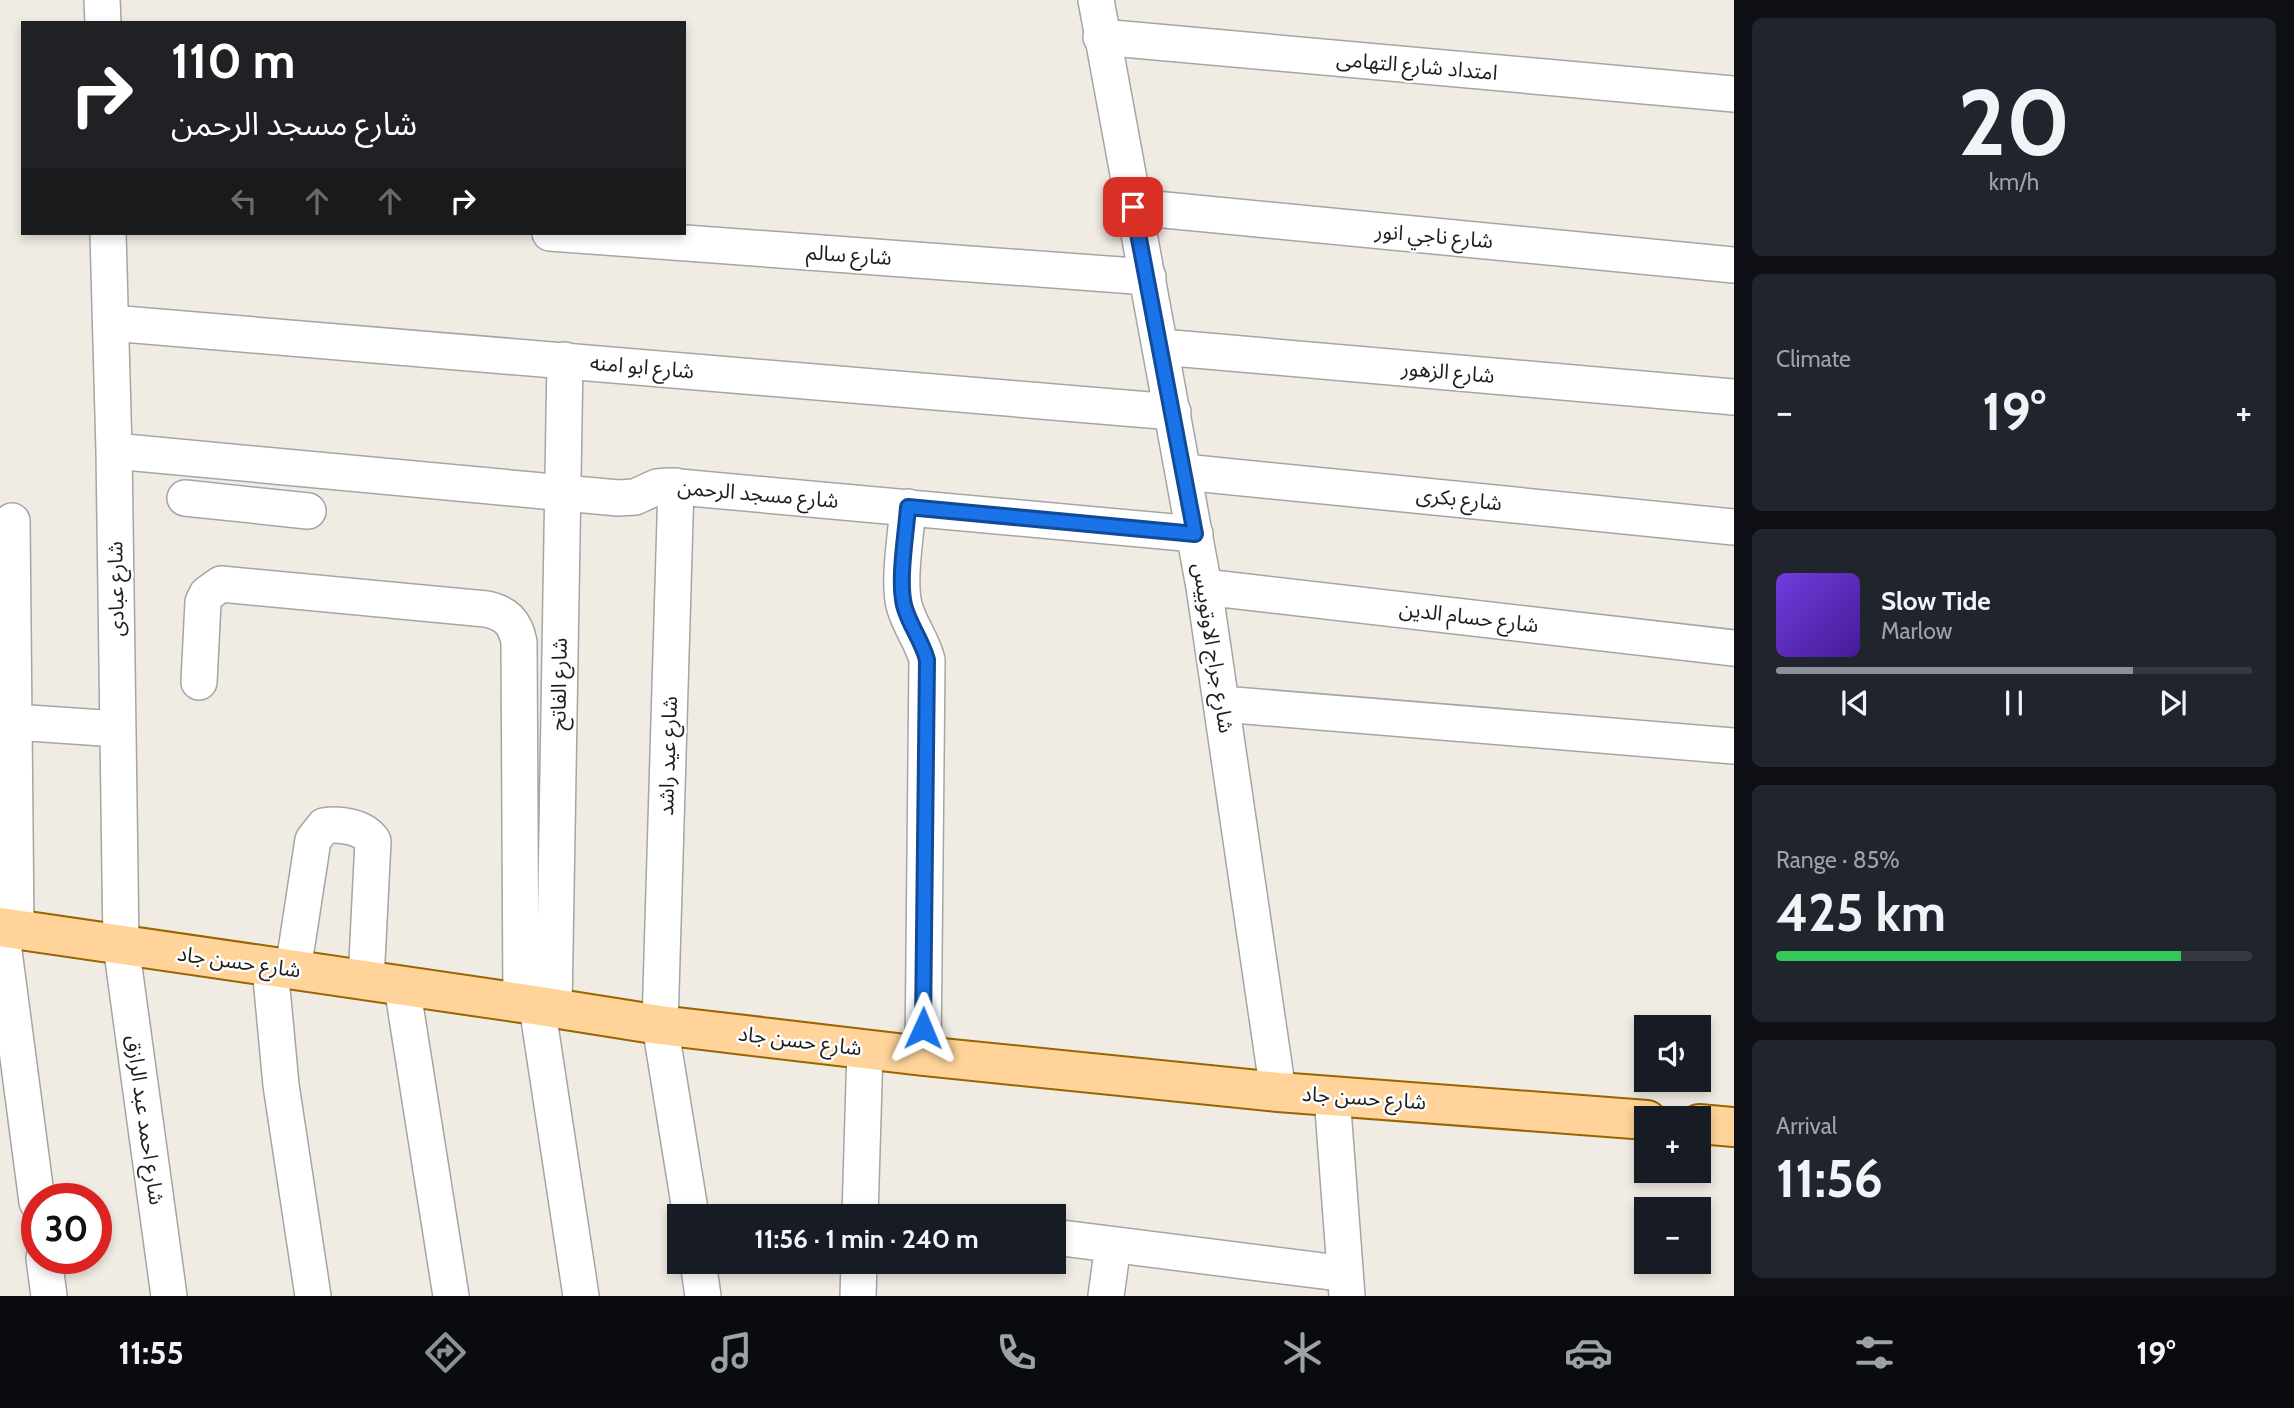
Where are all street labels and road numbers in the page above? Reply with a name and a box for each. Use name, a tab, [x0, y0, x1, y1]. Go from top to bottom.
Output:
street label: امتداد شارع التهامى	[1335, 46, 1499, 88]
street label: شارع ناجي انور	[1373, 218, 1494, 257]
street label: شارع سالم	[805, 239, 893, 273]
street label: شارع ابو امنه	[589, 350, 695, 386]
street label: شارع الزهور	[1399, 355, 1496, 391]
street label: شارع مسجد الرحمن	[676, 474, 840, 516]
street label: شارع بكرى	[1415, 482, 1503, 518]
street label: شارع عبادى	[102, 541, 132, 637]
street label: شارع جراج الاوتوبيس	[1185, 561, 1239, 735]
street label: شارع حسام الدين	[1398, 596, 1540, 641]
street label: شارع الفاتح	[545, 638, 575, 731]
street label: شارع عيد راشد	[653, 696, 685, 816]
street label: شارع حسن جاد	[175, 940, 302, 986]
street label: شارع حسن جاد	[736, 1021, 863, 1063]
street label: شارع احمد عبد الرازق	[118, 1033, 170, 1207]
street label: شارع حسن جاد	[1301, 1081, 1427, 1117]

